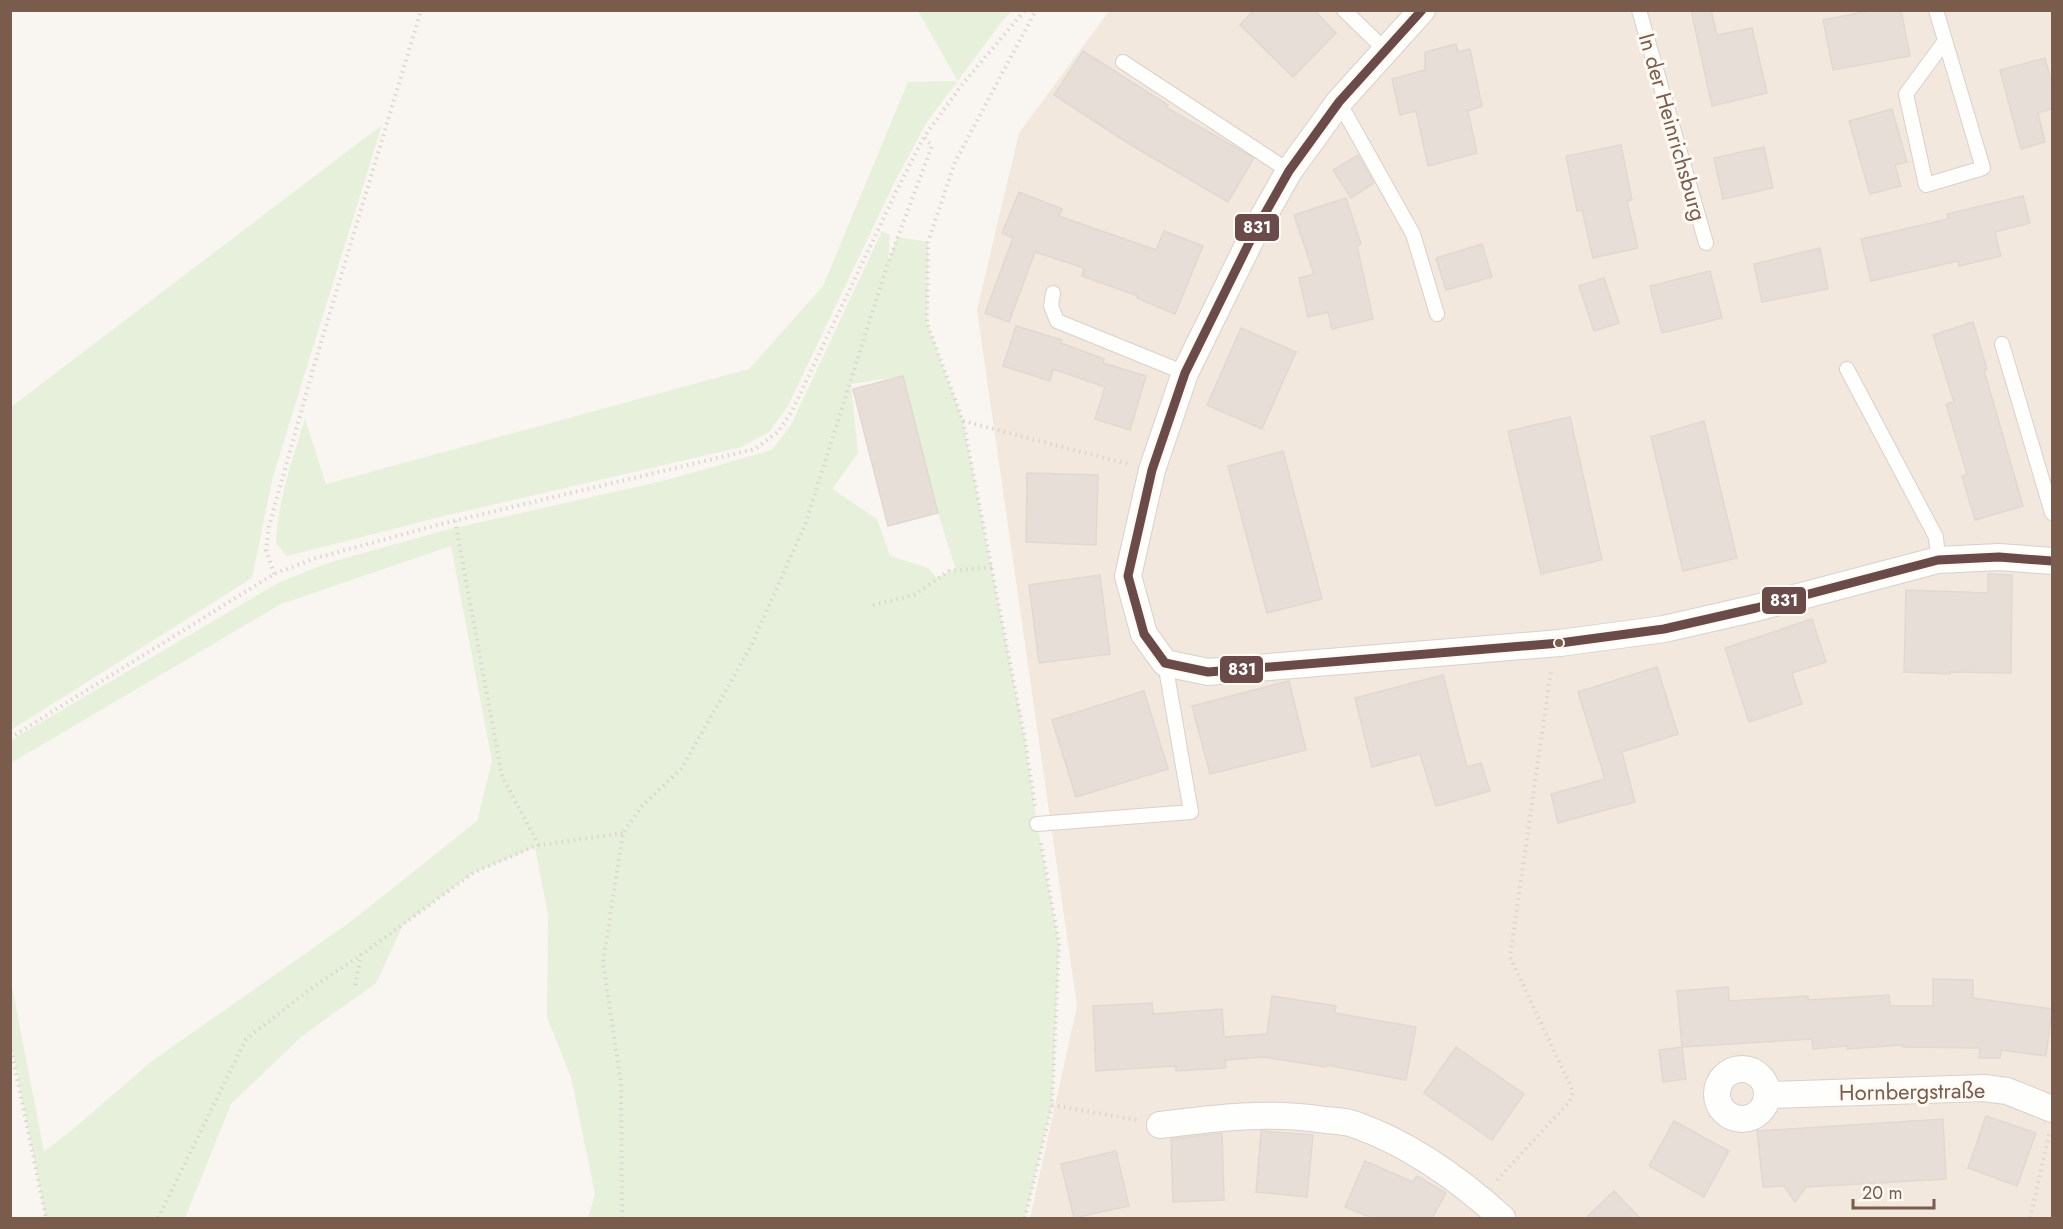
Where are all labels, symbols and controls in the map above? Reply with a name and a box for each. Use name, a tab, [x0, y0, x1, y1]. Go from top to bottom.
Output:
street label: In der Heinrichsburg	[1631, 29, 1715, 225]
line badge: 831	[1234, 213, 1280, 242]
text: 831	[1243, 216, 1271, 239]
line badge: 831	[1761, 586, 1807, 615]
text: 831	[1770, 589, 1798, 612]
unlabelled marker	[1553, 637, 1565, 649]
line badge: 831	[1219, 655, 1264, 684]
text: 831	[1228, 658, 1256, 681]
street label: Hornbergstraße	[1838, 1074, 1986, 1108]
scale bar	[1853, 1172, 1934, 1210]
text: 20 m	[1862, 1180, 1902, 1206]

